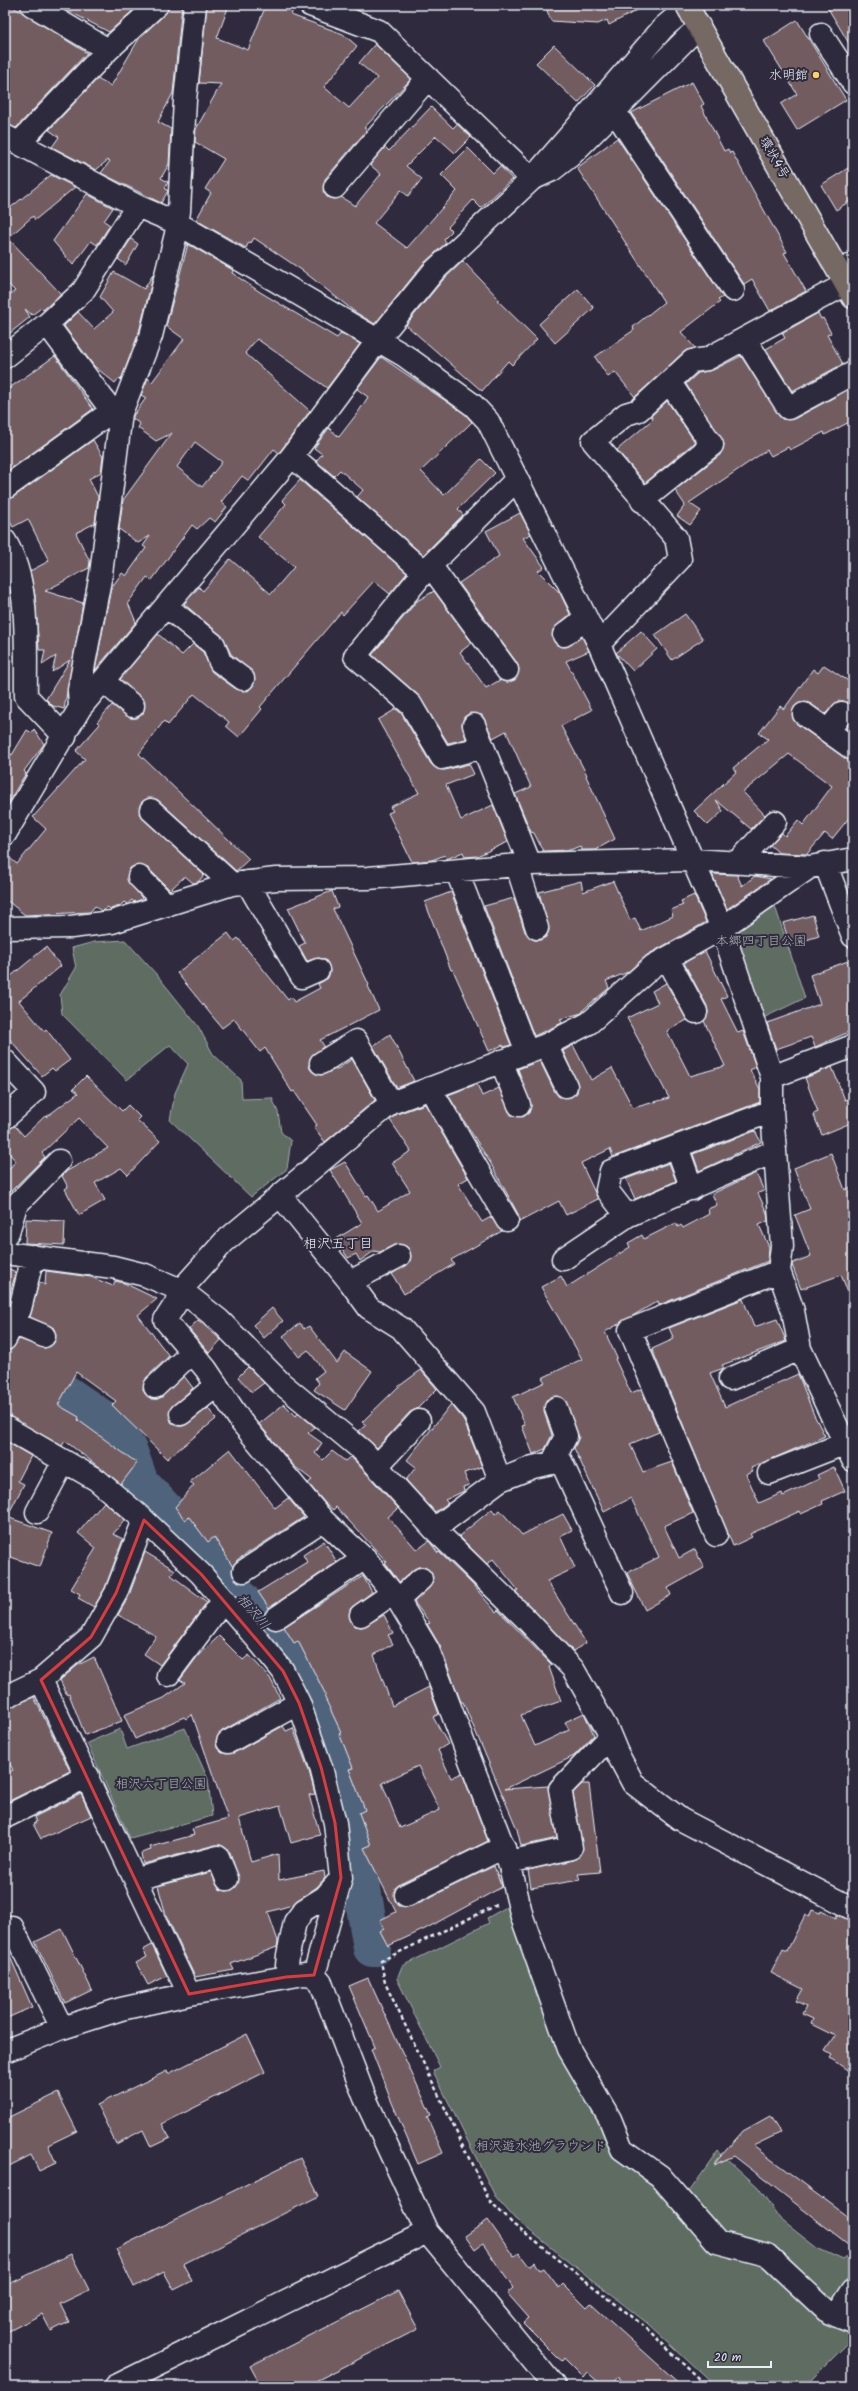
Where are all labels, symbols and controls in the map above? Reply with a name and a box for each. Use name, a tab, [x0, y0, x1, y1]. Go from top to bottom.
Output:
place label: 水明館	[769, 65, 808, 86]
marker: 水明館	[811, 70, 821, 80]
street label: 環状4号	[753, 133, 795, 183]
park label: 本郷四丁目公園	[715, 931, 807, 952]
district label: 相沢五丁目	[303, 1233, 373, 1255]
water label: 相沢川	[231, 1589, 275, 1635]
park label: 相沢六丁目公園	[115, 1774, 207, 1795]
park label: 相沢遊水池グラウンド	[476, 2136, 606, 2157]
scale bar	[708, 2343, 771, 2369]
text: 20 m	[714, 2348, 742, 2367]

